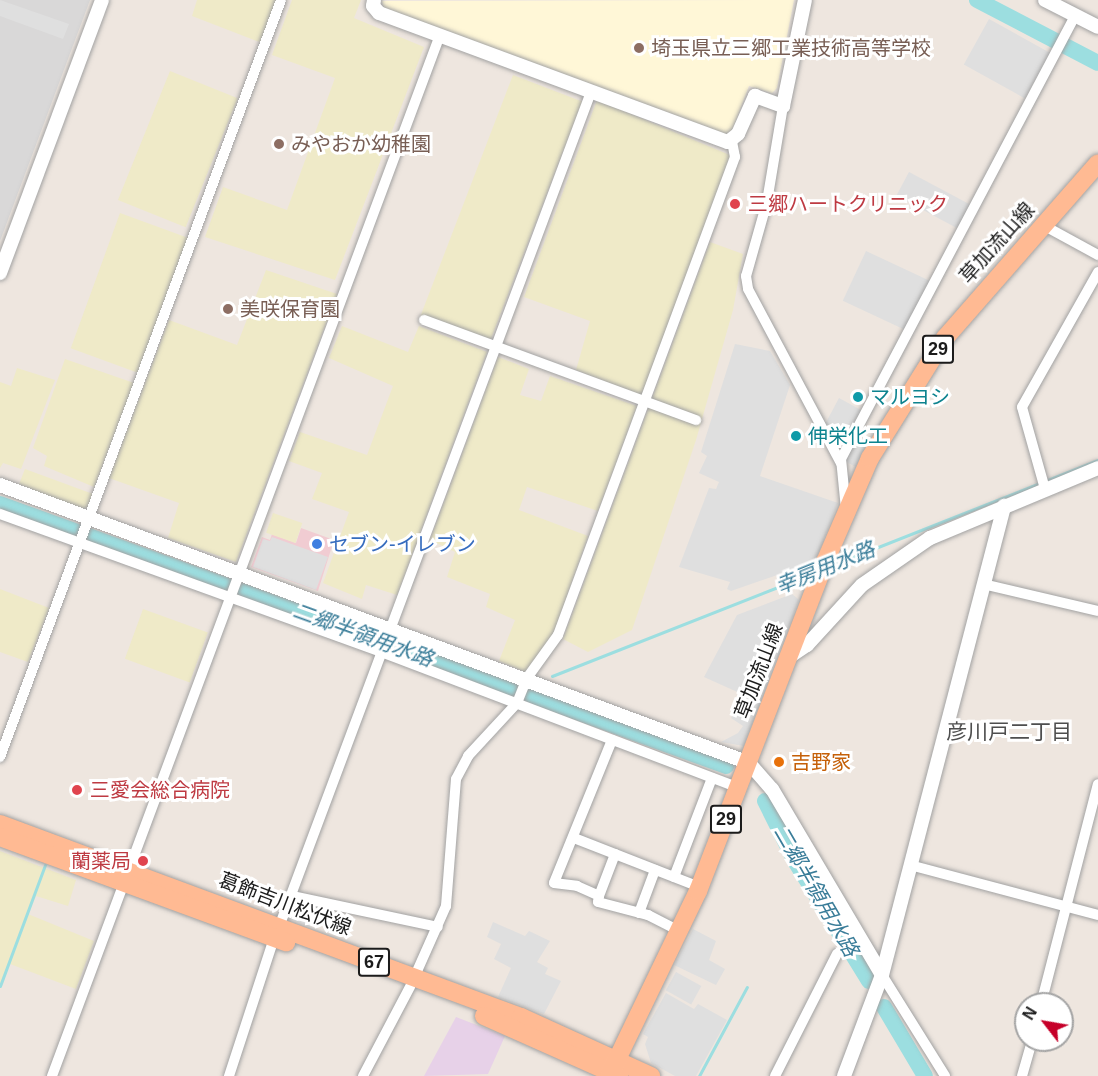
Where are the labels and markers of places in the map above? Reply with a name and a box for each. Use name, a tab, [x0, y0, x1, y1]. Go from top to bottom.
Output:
place label: 埼玉県立三郷工業技術高等学校	[651, 36, 931, 60]
marker: 埼玉県立三郷工業技術高等学校	[632, 41, 646, 55]
place label: みやおか幼稚園	[291, 132, 431, 156]
marker: みやおか幼稚園	[272, 137, 286, 151]
place label: 三郷ハートクリニック	[748, 192, 948, 216]
marker: 三郷ハートクリニック	[726, 195, 744, 213]
place label: 美咲保育園	[240, 297, 340, 321]
marker: 美咲保育園	[221, 302, 235, 316]
place label: マルヨシ	[870, 385, 950, 409]
marker: マルヨシ	[851, 390, 865, 404]
place label: 伸栄化工	[808, 424, 888, 448]
marker: 伸栄化工	[789, 429, 803, 443]
place label: セブン-イレブン	[329, 532, 476, 556]
marker: セブン-イレブン	[310, 537, 324, 551]
place label: 吉野家	[791, 750, 851, 774]
marker: 吉野家	[772, 755, 786, 769]
place label: 三愛会総合病院	[90, 778, 230, 802]
marker: 三愛会総合病院	[68, 781, 86, 799]
place label: 蘭薬局	[71, 849, 131, 873]
marker: 蘭薬局	[136, 854, 150, 868]

